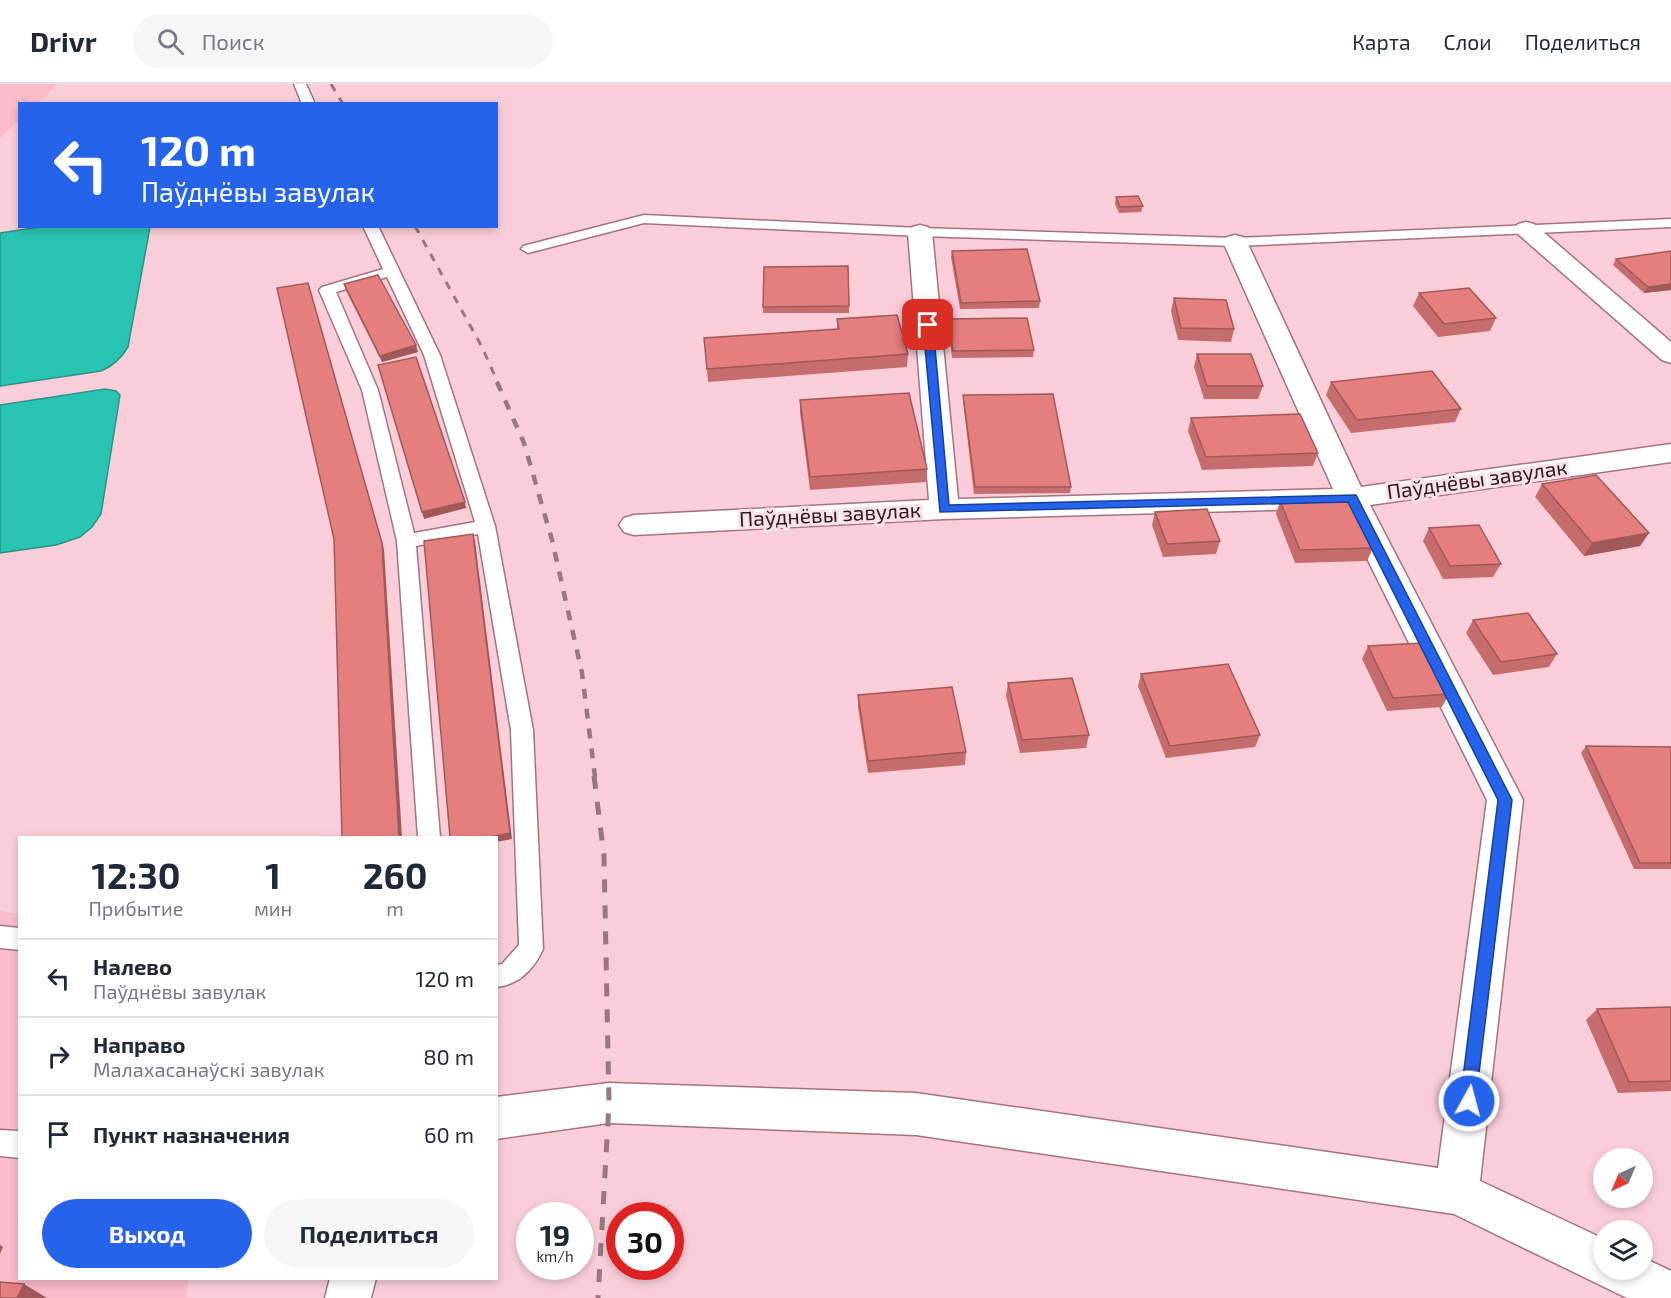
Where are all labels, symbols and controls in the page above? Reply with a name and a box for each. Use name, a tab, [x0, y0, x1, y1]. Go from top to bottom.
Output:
search box	[133, 14, 553, 68]
text: Drivr	[30, 24, 97, 58]
icon: search	[154, 25, 187, 58]
text: Поиск	[202, 28, 264, 54]
text: Карта	[1352, 29, 1411, 54]
text: Слои	[1444, 29, 1492, 54]
text: Поделиться	[1525, 29, 1641, 54]
text: 120 m	[141, 124, 256, 174]
icon: left	[42, 126, 120, 204]
text: Паўднёвы завулак	[141, 175, 375, 207]
pin	[902, 299, 953, 350]
icon: arrive	[911, 308, 944, 341]
street label: Паўднёвы завулак	[1385, 453, 1569, 505]
street label: Паўднёвы завулак	[738, 496, 921, 532]
text: 12:30	[92, 853, 180, 896]
text: 1	[265, 853, 281, 896]
text: 260	[363, 853, 428, 896]
text: Прибытие	[88, 896, 183, 920]
text: мин	[254, 896, 292, 920]
text: m	[386, 896, 404, 920]
text: Налево	[93, 953, 172, 979]
icon: left	[42, 962, 75, 995]
text: 120 m	[415, 965, 474, 991]
text: Паўднёвы завулак	[93, 979, 266, 1003]
text: Направо	[93, 1031, 186, 1057]
icon: right	[42, 1040, 75, 1073]
text: 80 m	[423, 1043, 474, 1069]
text: Малахасанаўскі завулак	[93, 1057, 325, 1081]
position arrow	[1437, 1069, 1501, 1133]
icon: arrive	[42, 1118, 75, 1151]
text: Пункт назначения	[93, 1121, 290, 1147]
text: 60 m	[424, 1121, 474, 1147]
north arrow	[1593, 1148, 1653, 1208]
map controls	[1593, 1148, 1653, 1280]
button: Выход	[42, 1199, 252, 1268]
button: Поделиться	[264, 1199, 474, 1268]
speed limit sign: 30	[606, 1202, 684, 1280]
text: 19	[540, 1216, 570, 1252]
button: layers	[1593, 1220, 1653, 1280]
text: km/h	[536, 1247, 574, 1265]

